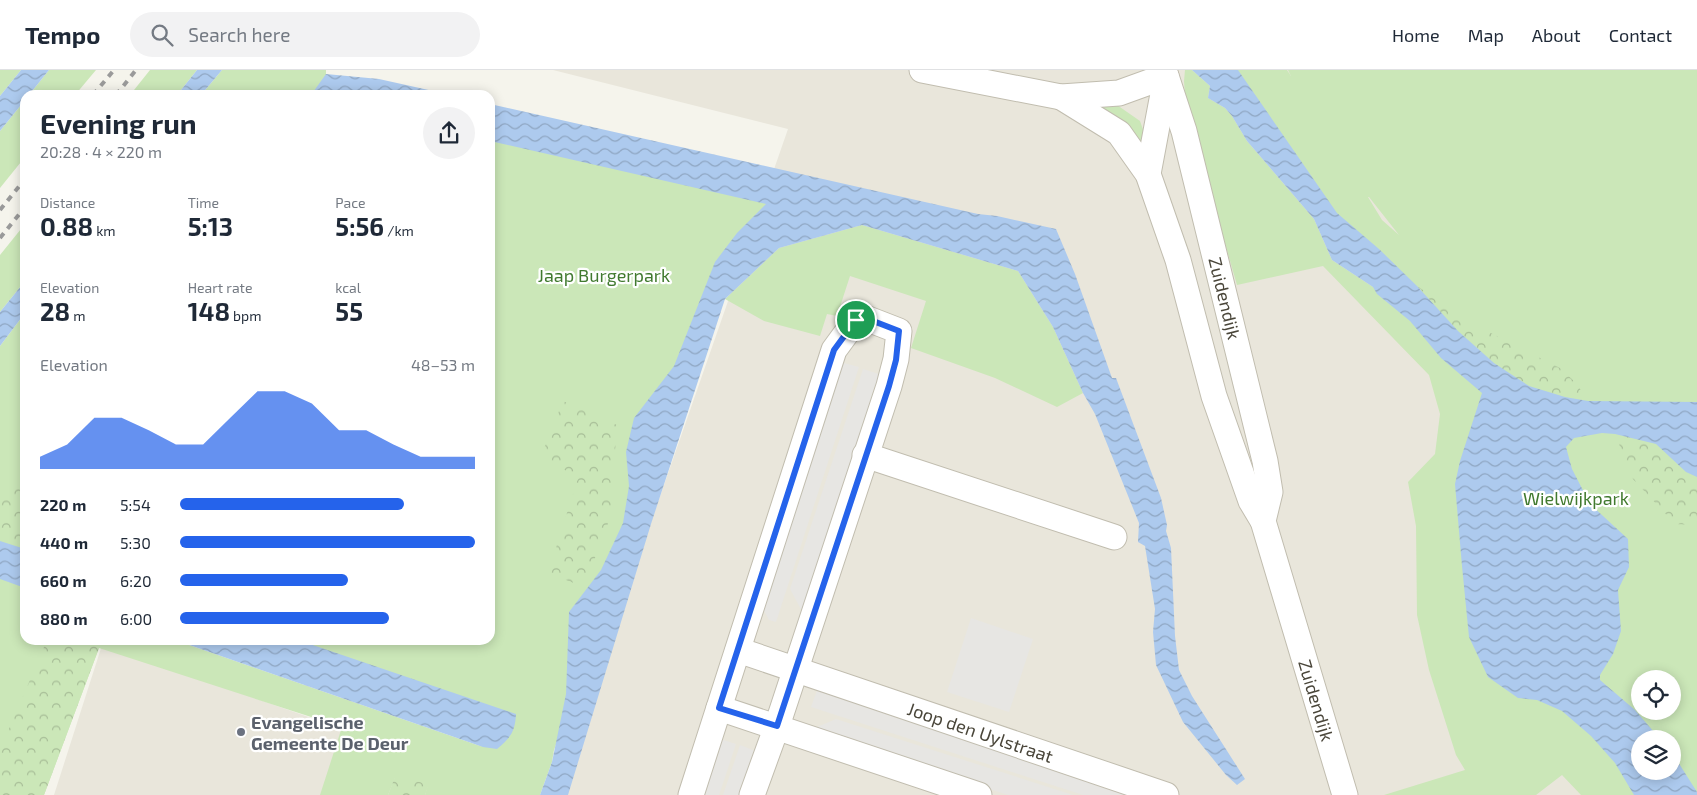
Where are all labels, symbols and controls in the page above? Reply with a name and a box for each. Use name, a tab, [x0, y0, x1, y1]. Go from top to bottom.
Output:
search box	[130, 12, 480, 57]
text: Tempo	[25, 20, 100, 49]
icon: search	[148, 21, 176, 49]
text: Search here	[188, 23, 290, 46]
text: Home	[1392, 24, 1440, 46]
text: Map	[1468, 24, 1504, 46]
text: About	[1532, 24, 1581, 46]
text: Contact	[1609, 24, 1672, 46]
text: Evening run	[40, 106, 197, 140]
button: share	[423, 107, 475, 159]
text: 20:28 · 4 × 220 m	[40, 142, 162, 161]
text: Distance	[40, 194, 95, 211]
text: Time	[188, 194, 219, 211]
text: Pace	[335, 194, 365, 211]
text: 0.88	[40, 211, 93, 241]
text: 5:13	[188, 211, 233, 241]
text: 5:56	[335, 211, 384, 241]
text: km	[93, 222, 116, 239]
text: /km	[384, 222, 414, 239]
street label: Zuidendijk	[1204, 255, 1246, 342]
park label: Jaap Burgerpark	[538, 264, 670, 286]
text: Elevation	[40, 279, 99, 296]
text: Heart rate	[188, 279, 252, 296]
text: kcal	[335, 279, 361, 296]
text: 28	[40, 296, 70, 326]
text: 148	[188, 296, 230, 326]
text: 55	[335, 296, 363, 326]
pin	[835, 299, 877, 341]
icon: arrive	[842, 306, 870, 334]
text: m	[70, 307, 86, 324]
text: bpm	[230, 307, 261, 324]
text: Elevation	[40, 355, 108, 374]
text: 48–53 m	[411, 355, 475, 374]
park label: Wielwijkpark	[1523, 487, 1629, 509]
text: 220 m	[40, 495, 86, 514]
text: 5:54	[120, 495, 151, 514]
text: 440 m	[40, 533, 88, 552]
text: 5:30	[120, 533, 151, 552]
text: 660 m	[40, 571, 87, 590]
text: 6:20	[120, 571, 152, 590]
text: 880 m	[40, 609, 88, 628]
text: 6:00	[120, 609, 152, 628]
street label: Zuidendijk	[1294, 657, 1339, 744]
map controls	[1631, 670, 1681, 780]
button: locate	[1631, 670, 1681, 720]
street label: Joop den Uylstraat	[905, 697, 1056, 767]
place label: Evangelische Gemeente De Deur	[251, 711, 409, 754]
marker: Evangelische Gemeente De Deur	[235, 726, 247, 738]
button: layers	[1631, 730, 1681, 780]

